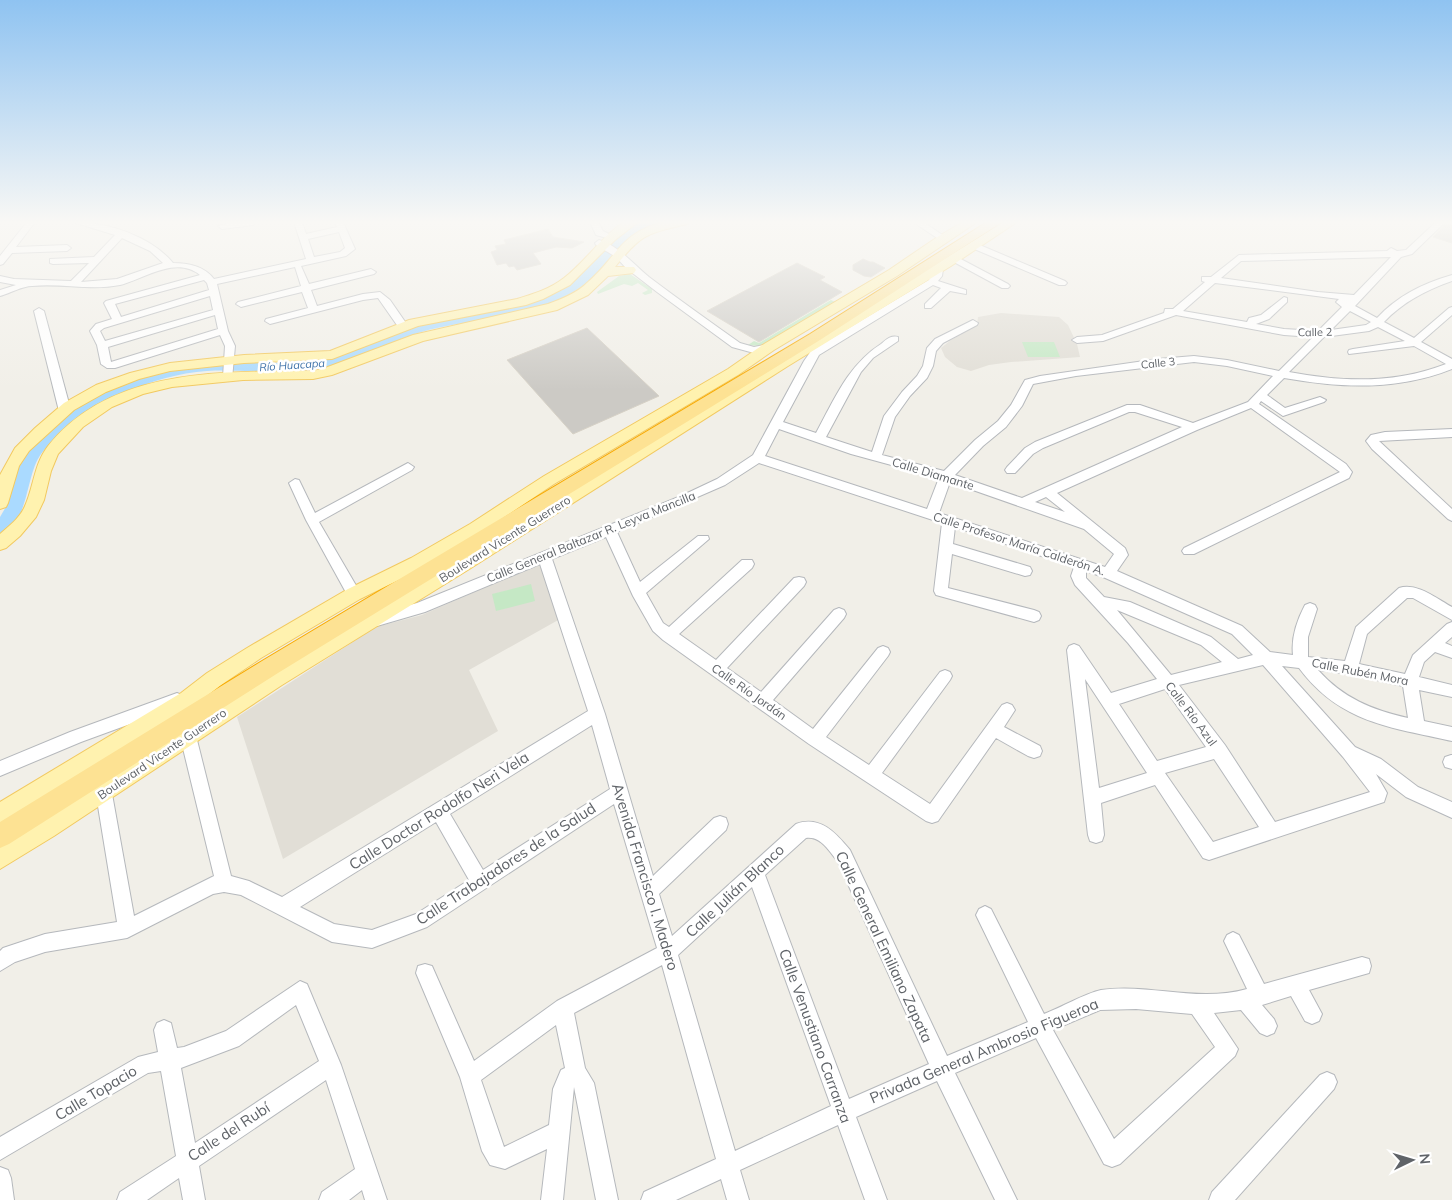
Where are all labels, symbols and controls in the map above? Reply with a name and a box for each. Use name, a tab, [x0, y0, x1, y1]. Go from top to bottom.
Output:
street label: Calle 2	[1298, 325, 1333, 339]
street label: Calle 3	[1140, 354, 1176, 372]
water label: Río Huacapa	[259, 356, 326, 374]
street label: Calle Diamante	[890, 454, 976, 493]
street label: Calle General Baltazar R. Leyva Mancilla	[484, 488, 697, 585]
street label: Boulevard Vicente Guerrero	[436, 492, 573, 585]
street label: Calle Profesor María Calderón A.	[931, 509, 1107, 578]
street label: Calle Rubén Mora	[1310, 655, 1410, 688]
street label: Calle Río Jordán	[709, 660, 790, 723]
street label: Calle Río Azul	[1162, 679, 1220, 749]
street label: Boulevard Vicente Guerrero	[94, 705, 229, 802]
street label: Calle Doctor Rodolfo Neri Vela	[345, 747, 532, 874]
street label: Avenida Francisco I. Madero	[608, 781, 683, 973]
street label: Calle Trabajadores de la Salud	[412, 798, 599, 929]
street label: Calle Julián Blanco	[681, 840, 788, 941]
street label: Calle General Emiliano Zapata	[832, 848, 937, 1046]
street label: Calle Venustiano Carranza	[775, 946, 856, 1126]
street label: Privada General Ambrosio Figueroa	[867, 994, 1101, 1107]
street label: Calle Topacio	[51, 1061, 140, 1124]
street label: Calle del Rubí	[184, 1097, 275, 1165]
north arrow	[1387, 1135, 1437, 1185]
text: N	[1416, 1153, 1434, 1165]

